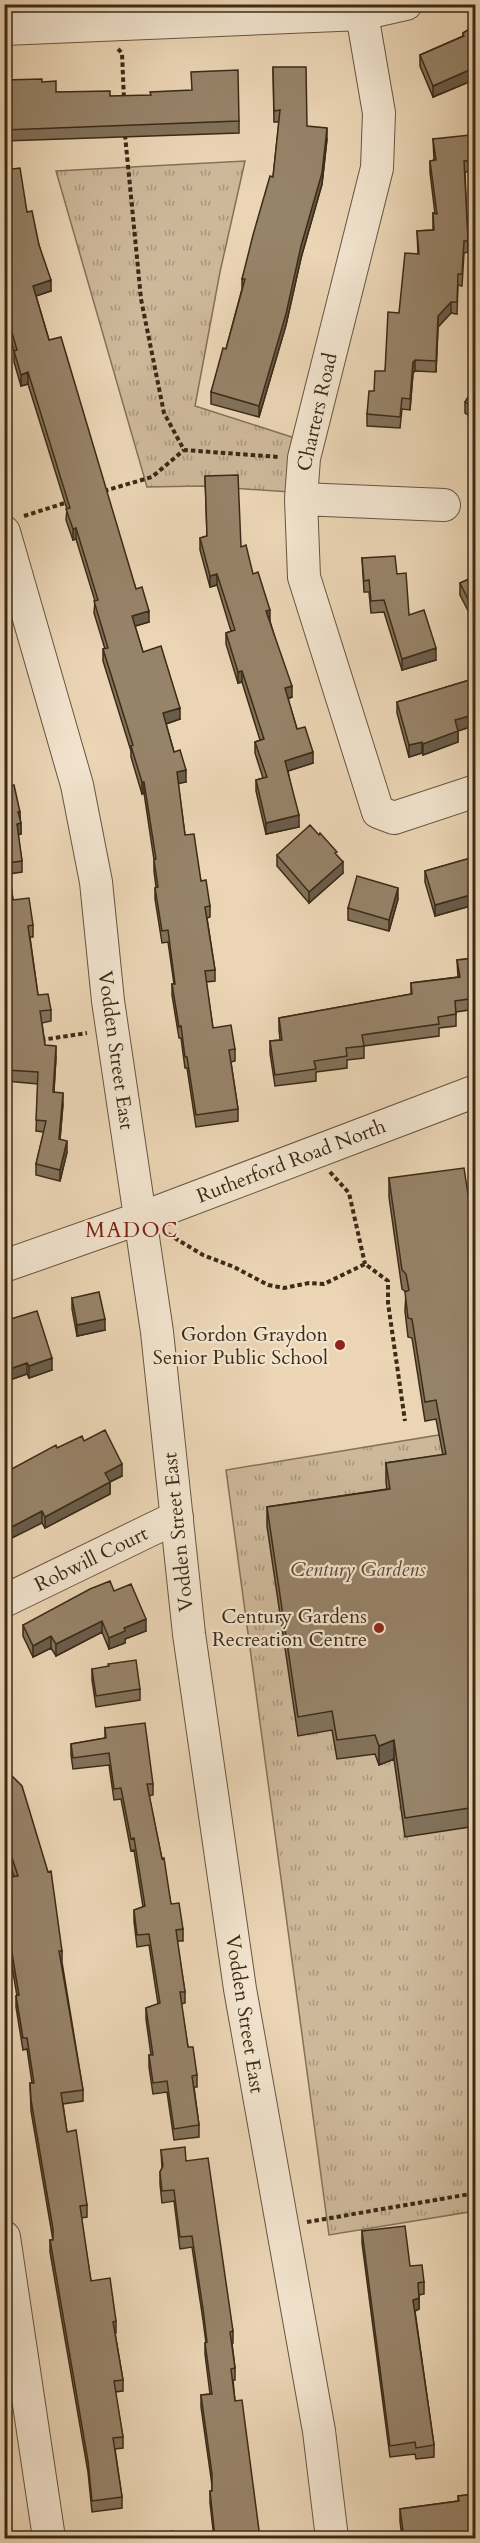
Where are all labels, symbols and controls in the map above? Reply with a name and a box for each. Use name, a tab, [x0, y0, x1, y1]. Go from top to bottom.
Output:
street label: Charters Road	[290, 350, 344, 474]
street label: Vodden Street East	[91, 969, 141, 1132]
street label: Rutherford Road North	[193, 1112, 389, 1210]
district label: MADOC	[85, 1216, 179, 1245]
place label: Gordon Graydon Senior Public School	[153, 1321, 329, 1371]
marker: Gordon Graydon Senior Public School	[333, 1338, 347, 1352]
street label: Vodden Street East	[156, 1450, 200, 1613]
street label: Robwill Court	[30, 1520, 153, 1598]
park label: Century Gardens	[290, 1556, 426, 1583]
place label: Century Gardens Recreation Centre	[212, 1603, 367, 1653]
marker: Century Gardens Recreation Centre	[372, 1621, 386, 1635]
street label: Vodden Street East	[219, 1933, 271, 2096]

